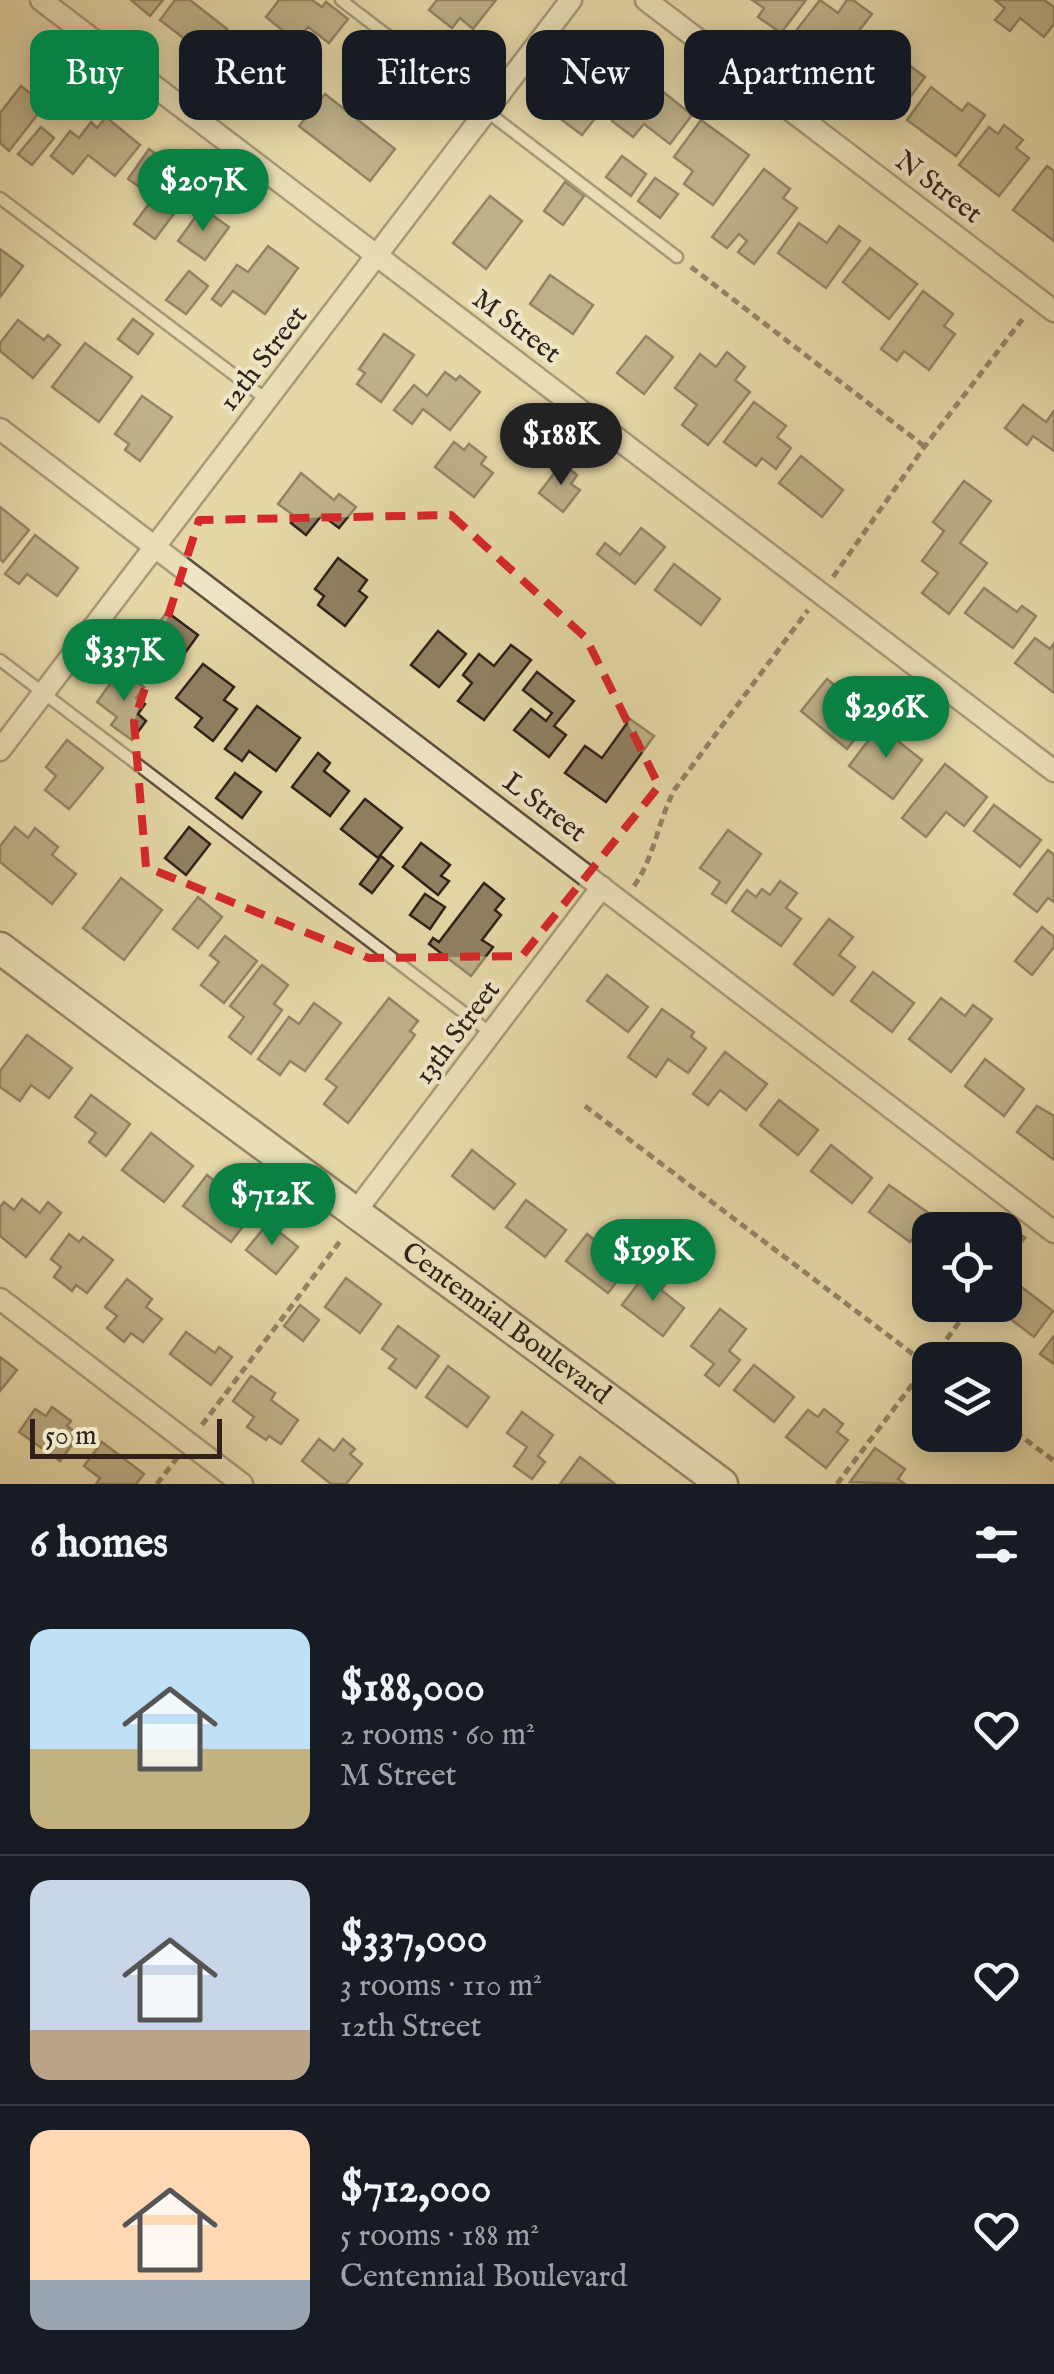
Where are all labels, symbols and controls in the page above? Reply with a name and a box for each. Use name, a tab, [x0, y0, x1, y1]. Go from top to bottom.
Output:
chip: Buy	[30, 30, 159, 120]
chip: Rent	[179, 30, 322, 120]
chip: Filters	[342, 30, 506, 120]
chip: New	[526, 30, 664, 120]
chip: Apartment	[684, 30, 911, 120]
street label: N Street	[888, 144, 989, 232]
pin: $207K	[133, 149, 273, 234]
text: $207K	[160, 161, 246, 202]
street label: M Street	[465, 282, 568, 372]
street label: 12th Street	[212, 299, 316, 419]
pin: $188K	[491, 403, 631, 488]
text: $188K	[522, 415, 600, 456]
pin: $337K	[54, 619, 194, 704]
text: $337K	[84, 631, 164, 672]
pin: $296K	[816, 676, 956, 761]
text: $296K	[844, 688, 928, 729]
street label: L Street	[495, 765, 593, 851]
street label: 13th Street	[408, 974, 509, 1092]
pin: $712K	[202, 1163, 342, 1248]
text: $712K	[231, 1175, 313, 1216]
map controls	[912, 1212, 1022, 1452]
button: locate	[912, 1212, 1022, 1322]
pin: $199K	[583, 1219, 723, 1304]
text: $199K	[613, 1231, 693, 1272]
street label: Centennial Boulevard	[394, 1235, 617, 1412]
button: layers	[912, 1342, 1022, 1452]
scale bar	[30, 1414, 222, 1458]
text: 50 m	[45, 1419, 97, 1454]
icon: filters	[969, 1517, 1024, 1572]
text: 6 homes	[30, 1518, 168, 1571]
text: $188,000	[340, 1662, 485, 1715]
icon: home	[110, 1669, 230, 1789]
icon: heart	[969, 1702, 1024, 1757]
text: 2 rooms · 60 m²	[340, 1715, 535, 1756]
text: M Street	[340, 1756, 457, 1797]
text: $337,000	[340, 1913, 487, 1966]
icon: home	[110, 1920, 230, 2040]
icon: heart	[969, 1953, 1024, 2008]
text: 3 rooms · 110 m²	[340, 1966, 542, 2007]
text: 12th Street	[340, 2007, 481, 2048]
text: $712,000	[340, 2163, 491, 2216]
icon: home	[110, 2170, 230, 2290]
icon: heart	[969, 2203, 1024, 2258]
text: 5 rooms · 188 m²	[340, 2216, 539, 2257]
text: Centennial Boulevard	[340, 2257, 627, 2298]

